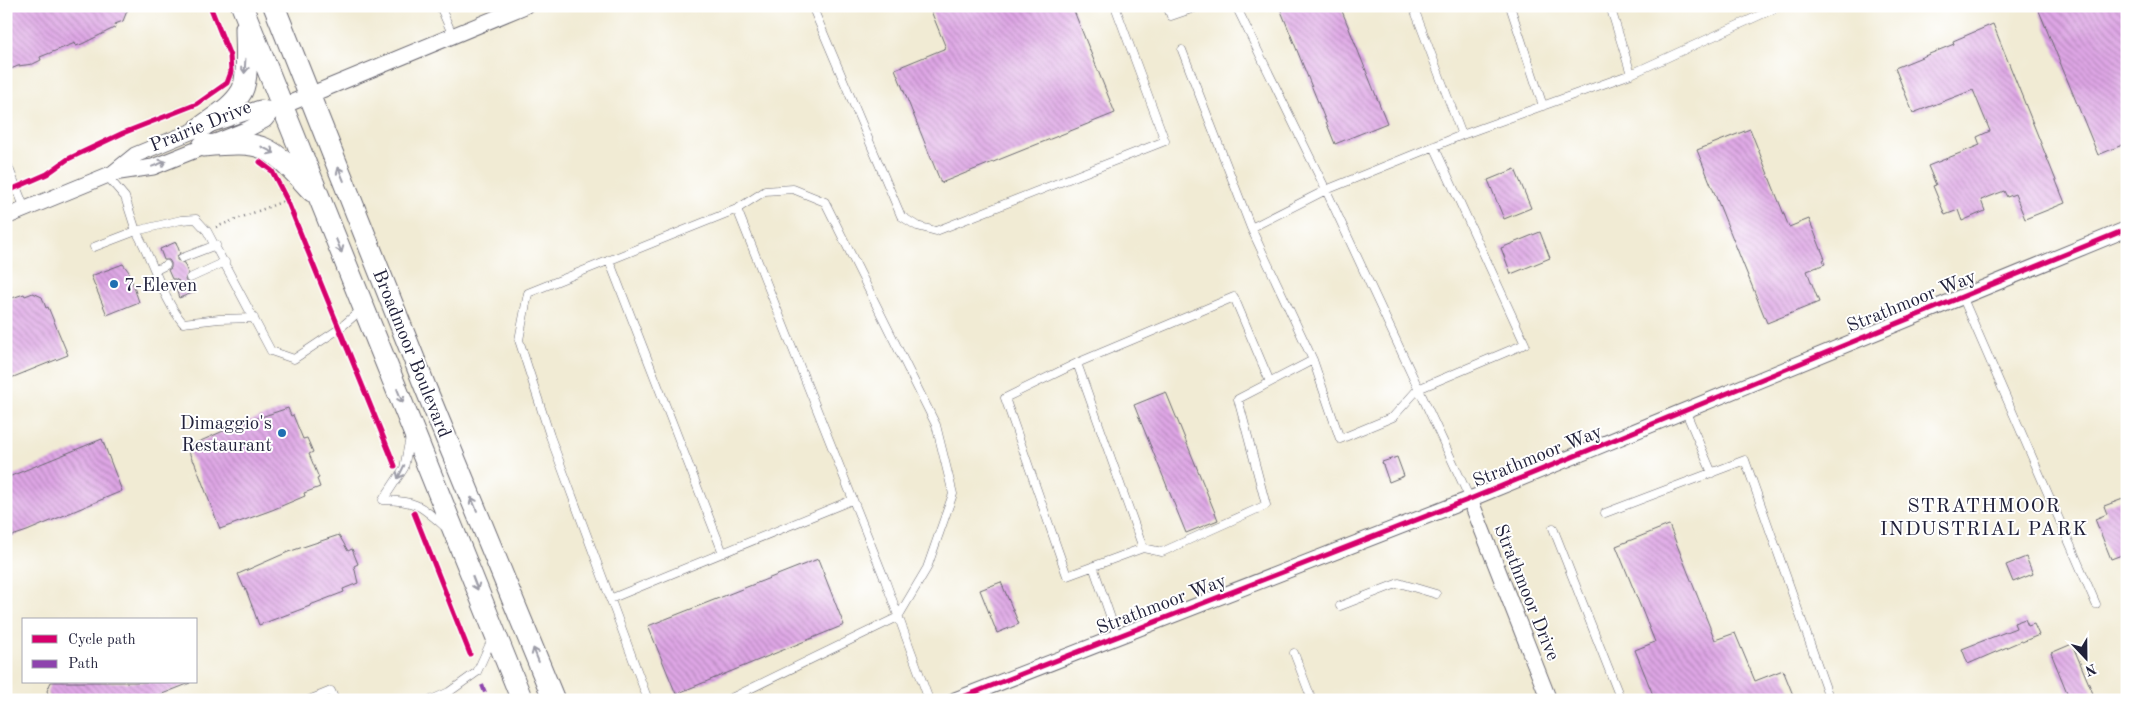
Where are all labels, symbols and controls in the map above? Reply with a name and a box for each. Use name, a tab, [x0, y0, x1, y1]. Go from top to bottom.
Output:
one-way arrow	[241, 58, 250, 74]
street label: Prairie Drive	[147, 98, 254, 156]
one-way arrow	[260, 145, 275, 155]
one-way arrow	[151, 159, 166, 168]
one-way arrow	[336, 167, 346, 182]
one-way arrow	[335, 238, 344, 253]
street label: Broadmoor Boulevard	[368, 267, 453, 441]
street label: Strathmoor Way	[1845, 268, 1979, 337]
place label: 7-Eleven	[124, 277, 197, 296]
marker: 7-Eleven	[108, 278, 120, 290]
one-way arrow	[396, 388, 405, 404]
place label: Dimaggio's Restaurant	[180, 415, 272, 456]
street label: Strathmoor Way	[1471, 423, 1605, 492]
marker: Dimaggio's Restaurant	[276, 427, 288, 439]
one-way arrow	[396, 464, 405, 479]
one-way arrow	[469, 497, 479, 512]
district label: STRATHMOOR INDUSTRIAL PARK	[1880, 497, 2088, 540]
street label: Strathmoor Drive	[1490, 522, 1562, 664]
street label: Strathmoor Way	[1094, 572, 1230, 639]
one-way arrow	[471, 574, 480, 590]
legend	[22, 618, 198, 684]
text: Cycle path	[68, 633, 136, 648]
north arrow	[2060, 634, 2110, 684]
one-way arrow	[530, 647, 539, 662]
text: Path	[68, 657, 98, 672]
text: N	[2083, 661, 2098, 678]

